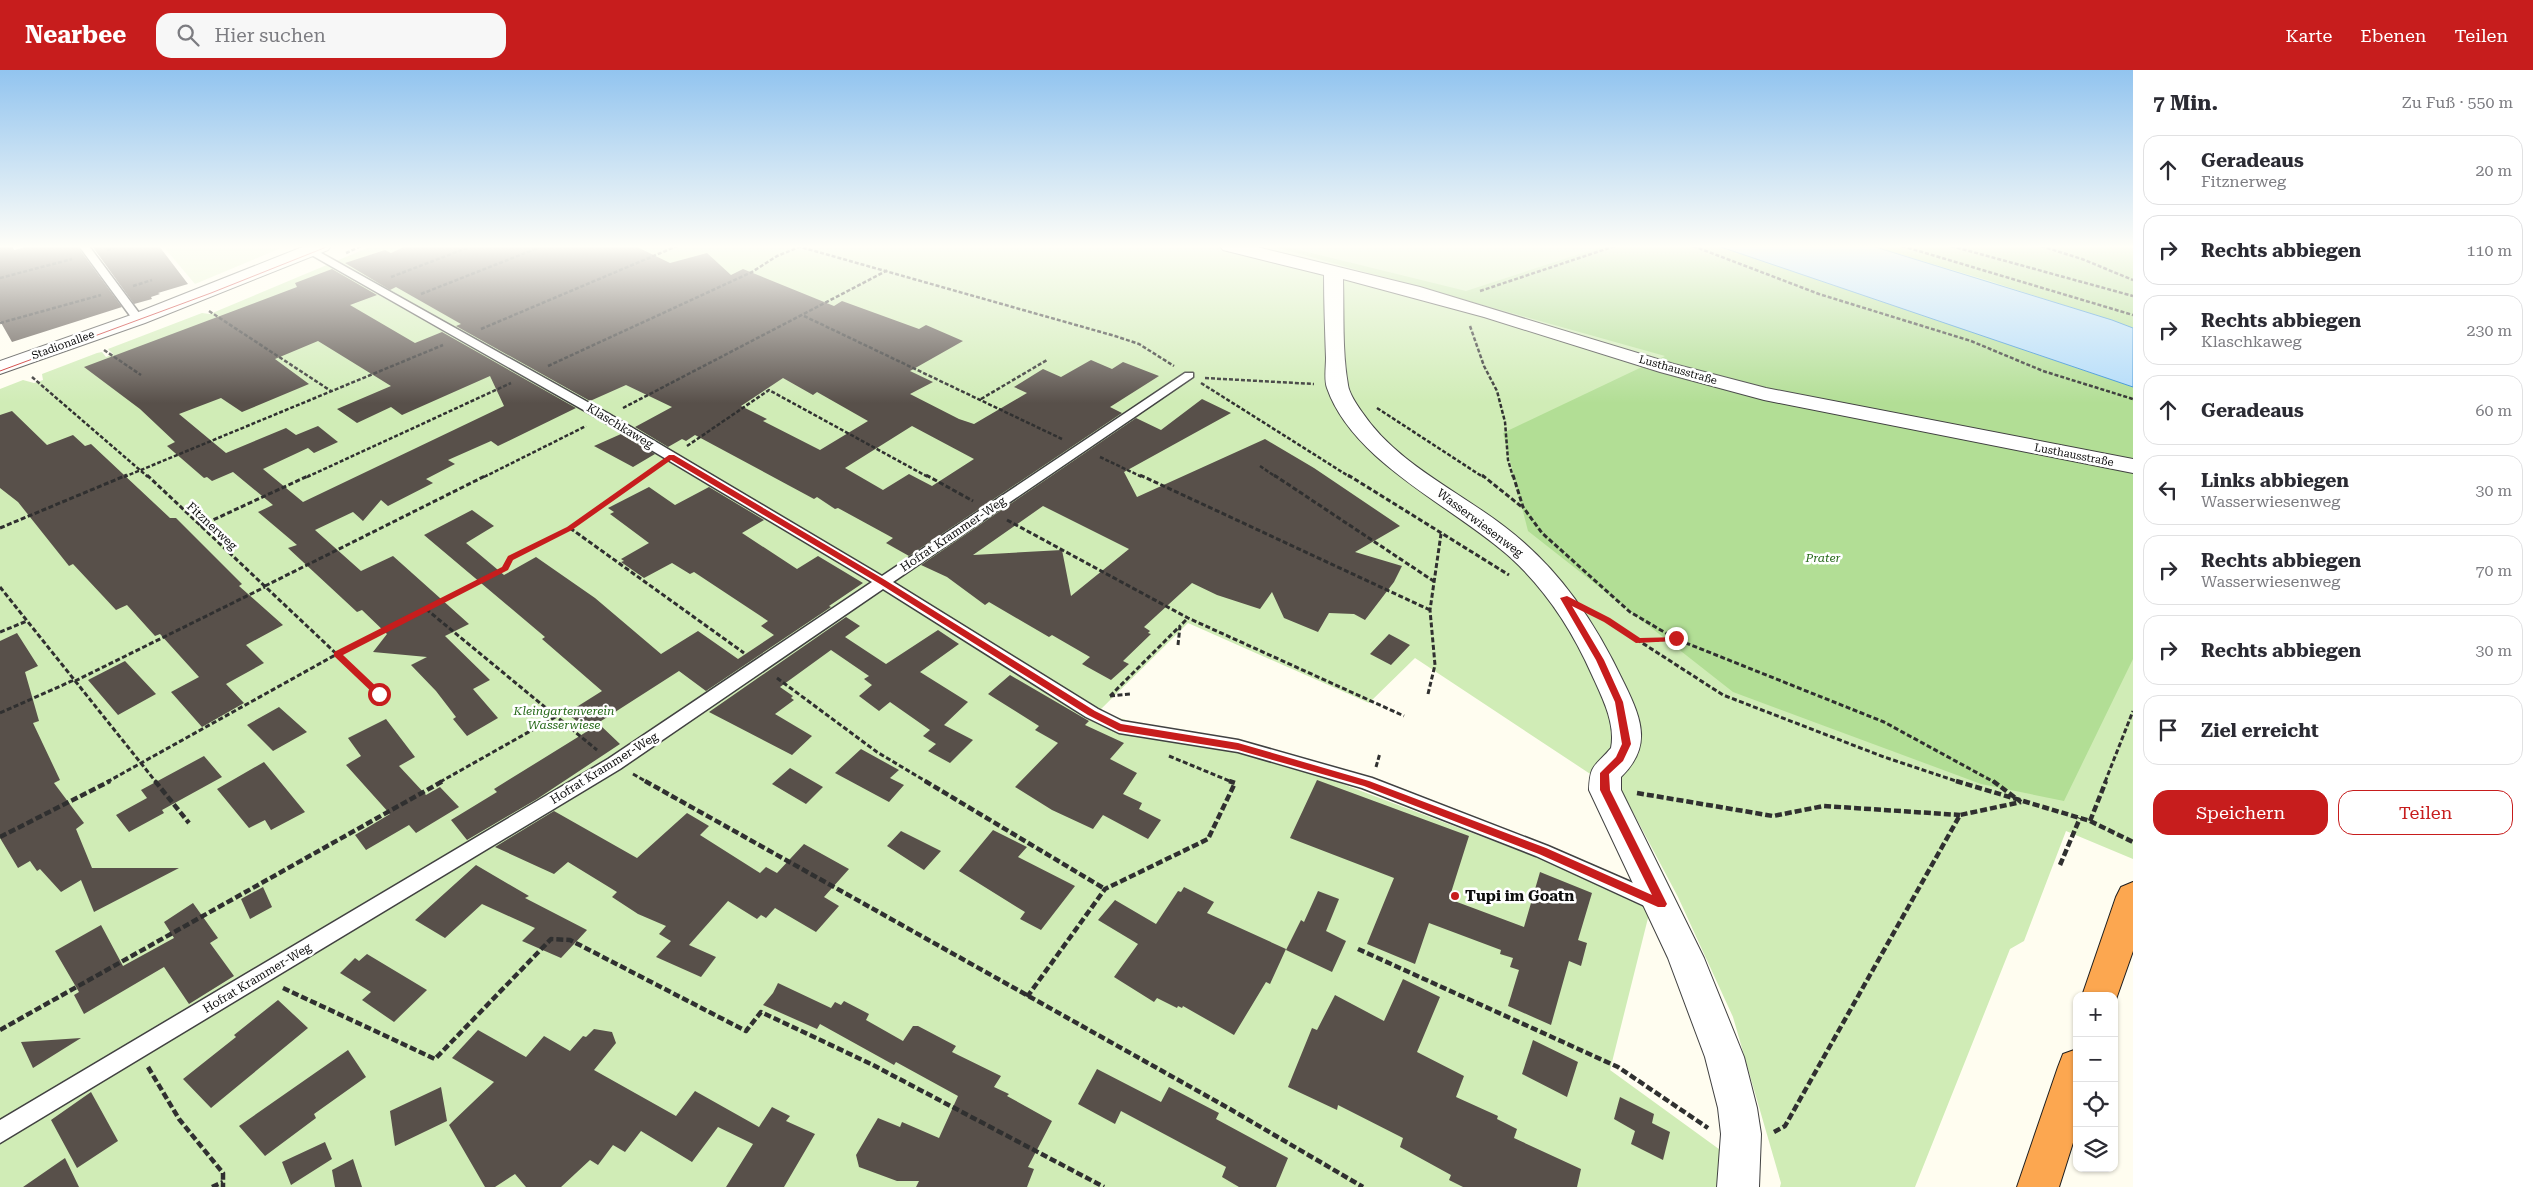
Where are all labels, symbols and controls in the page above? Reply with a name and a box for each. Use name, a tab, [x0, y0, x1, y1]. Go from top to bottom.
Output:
search box	[156, 13, 506, 58]
text: Nearbee	[25, 21, 126, 49]
icon: search	[174, 21, 202, 49]
text: Hier suchen	[214, 24, 326, 47]
text: Karte	[2286, 25, 2332, 46]
text: Ebenen	[2360, 25, 2426, 46]
text: Teilen	[2454, 25, 2508, 46]
text: 7 Min.	[2153, 91, 2218, 115]
text: Zu Fuß · 550 m	[2402, 93, 2513, 112]
text: Geradeaus	[2201, 149, 2304, 172]
icon: ahead	[2154, 156, 2182, 184]
text: 20 m	[2475, 161, 2512, 180]
text: Fitznerweg	[2201, 172, 2286, 191]
icon: right	[2154, 236, 2182, 264]
text: Rechts abbiegen	[2201, 239, 2361, 262]
text: 110 m	[2466, 241, 2512, 260]
text: Rechts abbiegen	[2201, 309, 2361, 332]
icon: right	[2154, 316, 2182, 344]
text: 230 m	[2466, 321, 2512, 340]
street label: Stadionallee	[30, 328, 96, 362]
text: Klaschkaweg	[2201, 332, 2301, 351]
street label: Lusthausstraße	[1637, 353, 1719, 387]
icon: ahead	[2154, 396, 2182, 424]
text: Geradeaus	[2201, 399, 2304, 422]
street label: Klaschkaweg	[584, 401, 656, 451]
text: 60 m	[2475, 401, 2512, 420]
street label: Lusthausstraße	[2033, 441, 2115, 469]
text: Links abbiegen	[2201, 469, 2349, 492]
icon: left	[2154, 476, 2182, 504]
text: 30 m	[2475, 481, 2512, 500]
street label: Wasserwiesenweg	[1434, 486, 1526, 560]
text: Wasserwiesenweg	[2201, 492, 2340, 511]
street label: Hofrat Krammer-Weg	[898, 493, 1008, 574]
street label: Fitznerweg	[184, 499, 240, 553]
text: Rechts abbiegen	[2201, 549, 2361, 572]
park label: Prater	[1804, 551, 1841, 565]
icon: right	[2154, 556, 2182, 584]
text: 70 m	[2475, 561, 2512, 580]
text: Wasserwiesenweg	[2201, 572, 2340, 591]
route end	[1665, 627, 1688, 650]
icon: right	[2154, 636, 2182, 664]
text: Rechts abbiegen	[2201, 639, 2361, 662]
text: 30 m	[2475, 641, 2512, 660]
route start	[368, 683, 391, 706]
park label: Kleingartenverein Wasserwiese	[513, 704, 614, 732]
icon: arrive	[2154, 716, 2182, 744]
text: Ziel erreicht	[2201, 719, 2319, 742]
street label: Hofrat Krammer-Weg	[548, 729, 660, 807]
button: Speichern	[2153, 790, 2328, 835]
button: Teilen	[2338, 790, 2513, 835]
place label: Tupi im Goatn	[1465, 887, 1574, 905]
marker: Tupi im Goatn	[1449, 890, 1461, 902]
street label: Hofrat Krammer-Weg	[200, 940, 314, 1016]
map controls	[2073, 992, 2118, 1172]
button: +	[2073, 992, 2118, 1037]
button: −	[2073, 1037, 2118, 1082]
button: locate	[2073, 1082, 2118, 1127]
button: layers	[2073, 1127, 2118, 1172]

